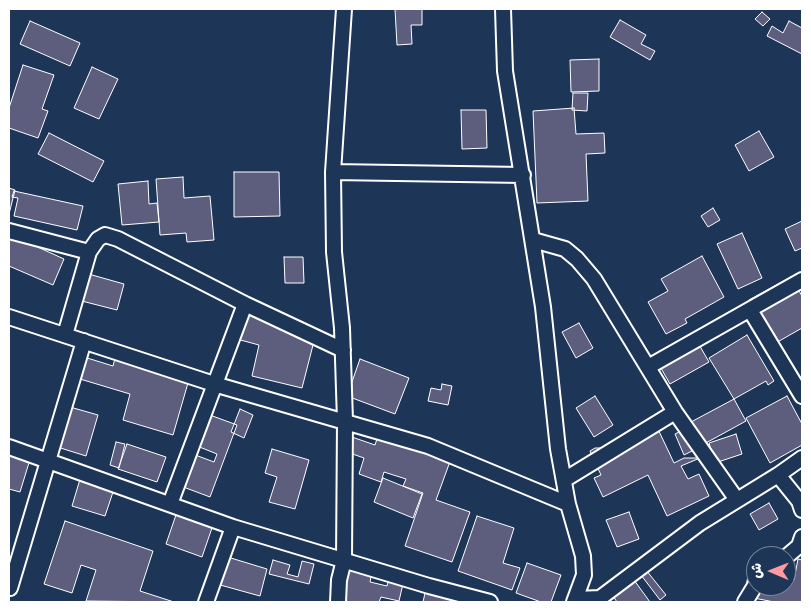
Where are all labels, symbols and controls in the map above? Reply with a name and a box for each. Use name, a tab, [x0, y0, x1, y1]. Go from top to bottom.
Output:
north arrow	[746, 546, 796, 596]
text: ش	[748, 563, 765, 579]

